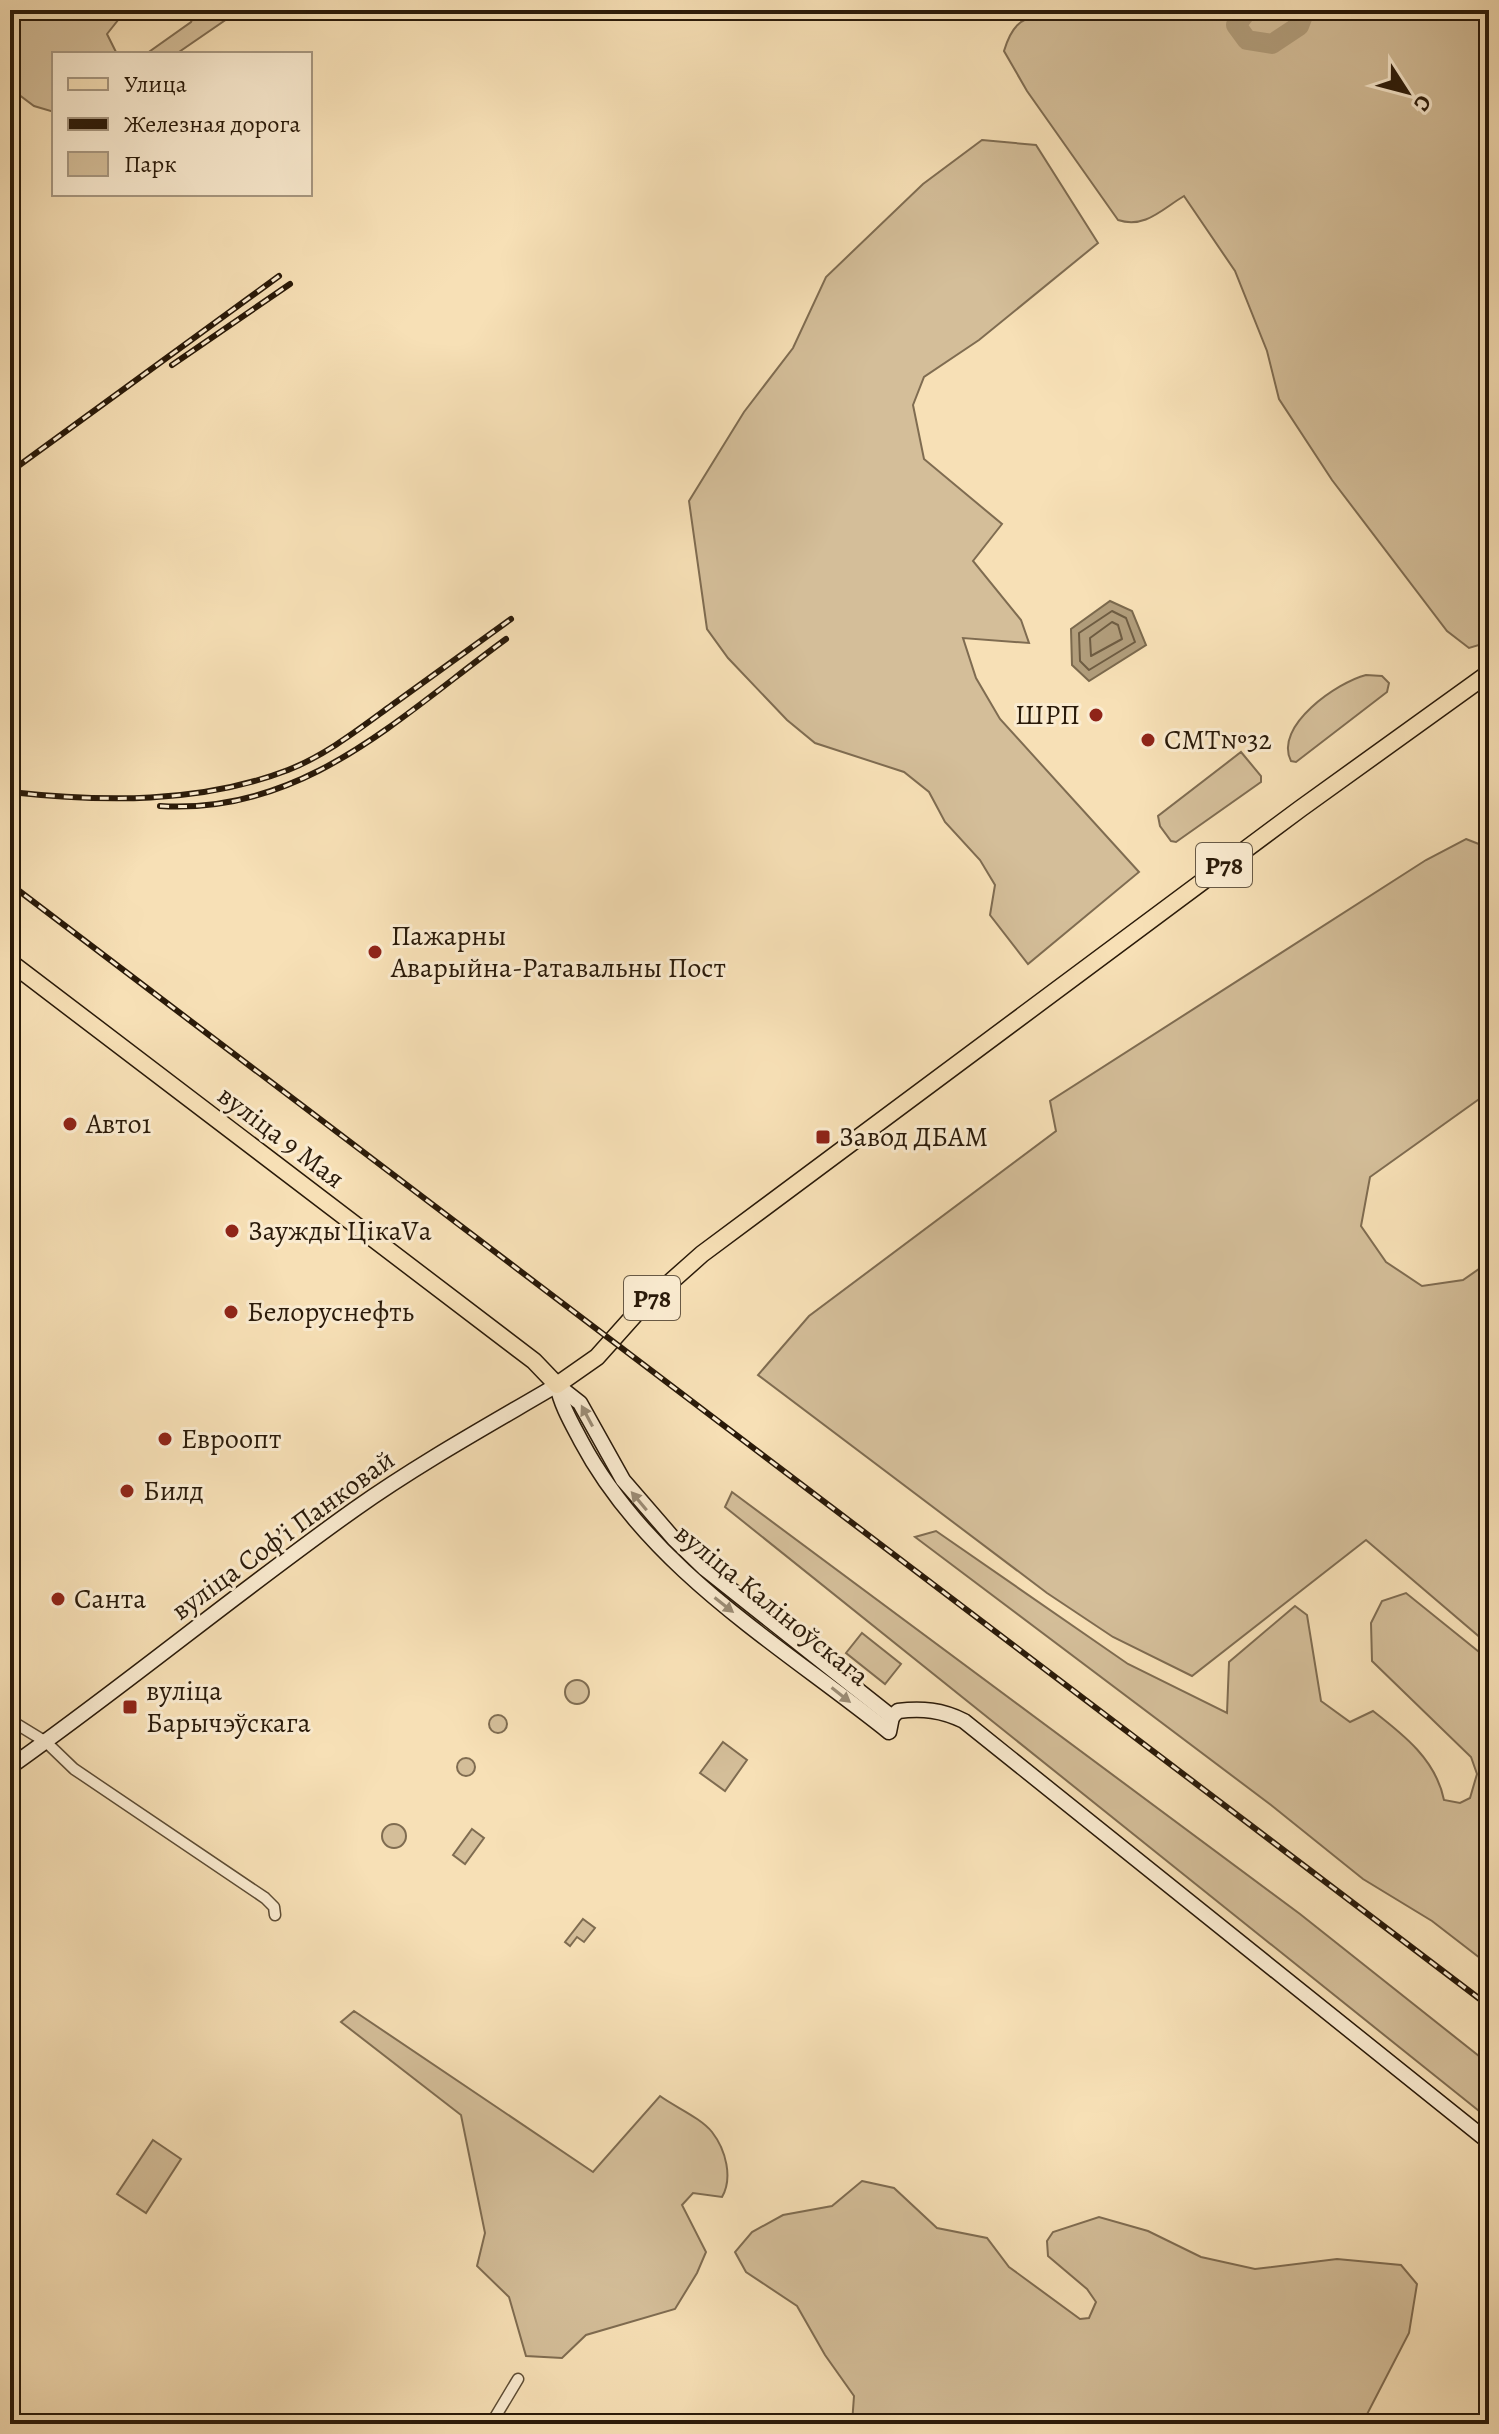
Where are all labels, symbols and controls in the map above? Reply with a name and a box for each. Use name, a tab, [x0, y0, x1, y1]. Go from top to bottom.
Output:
legend	[52, 52, 312, 196]
north arrow	[1367, 52, 1447, 132]
text: Улица	[124, 68, 187, 100]
text: С	[1406, 89, 1438, 117]
text: Железная дорога	[124, 108, 300, 140]
text: Парк	[124, 148, 177, 180]
place label: ШРП	[1015, 696, 1080, 734]
marker: ШРП	[1087, 706, 1105, 724]
place label: СМТ№32	[1164, 721, 1272, 759]
marker: СМТ№32	[1139, 731, 1157, 749]
road number: Р78	[1196, 843, 1252, 887]
place label: Пажарны Аварыйна-Ратавальны Пост	[390, 917, 726, 987]
marker: Пажарны Аварыйна-Ратавальны Пост	[366, 943, 384, 961]
street label: вуліца 9 Мая	[210, 1077, 352, 1197]
place label: Авто1	[85, 1105, 151, 1143]
marker: Авто1	[61, 1115, 79, 1133]
place label: Завод ДБАМ	[839, 1118, 988, 1156]
marker: Завод ДБАМ	[814, 1128, 832, 1146]
place label: Заужды ЦікаVа	[248, 1212, 432, 1250]
marker: Заужды ЦікаVа	[223, 1222, 241, 1240]
road number: Р78	[624, 1276, 680, 1320]
place label: Белоруснефть	[247, 1293, 414, 1331]
marker: Белоруснефть	[222, 1303, 240, 1321]
one-way arrow	[580, 1405, 594, 1427]
place label: Евроопт	[181, 1420, 281, 1458]
marker: Евроопт	[156, 1430, 174, 1448]
street label: вуліца Софʼі Панковай	[164, 1441, 402, 1629]
place label: Билд	[143, 1472, 204, 1510]
marker: Билд	[118, 1482, 136, 1500]
one-way arrow	[631, 1490, 648, 1511]
street label: вуліца Каліноўскага	[667, 1515, 877, 1695]
place label: Санта	[74, 1580, 146, 1618]
marker: Санта	[49, 1590, 67, 1608]
one-way arrow	[714, 1596, 734, 1612]
place label: вуліца Барычэўскага	[146, 1672, 311, 1742]
one-way arrow	[831, 1686, 851, 1702]
marker: вуліца Барычэўскага	[121, 1698, 139, 1716]

